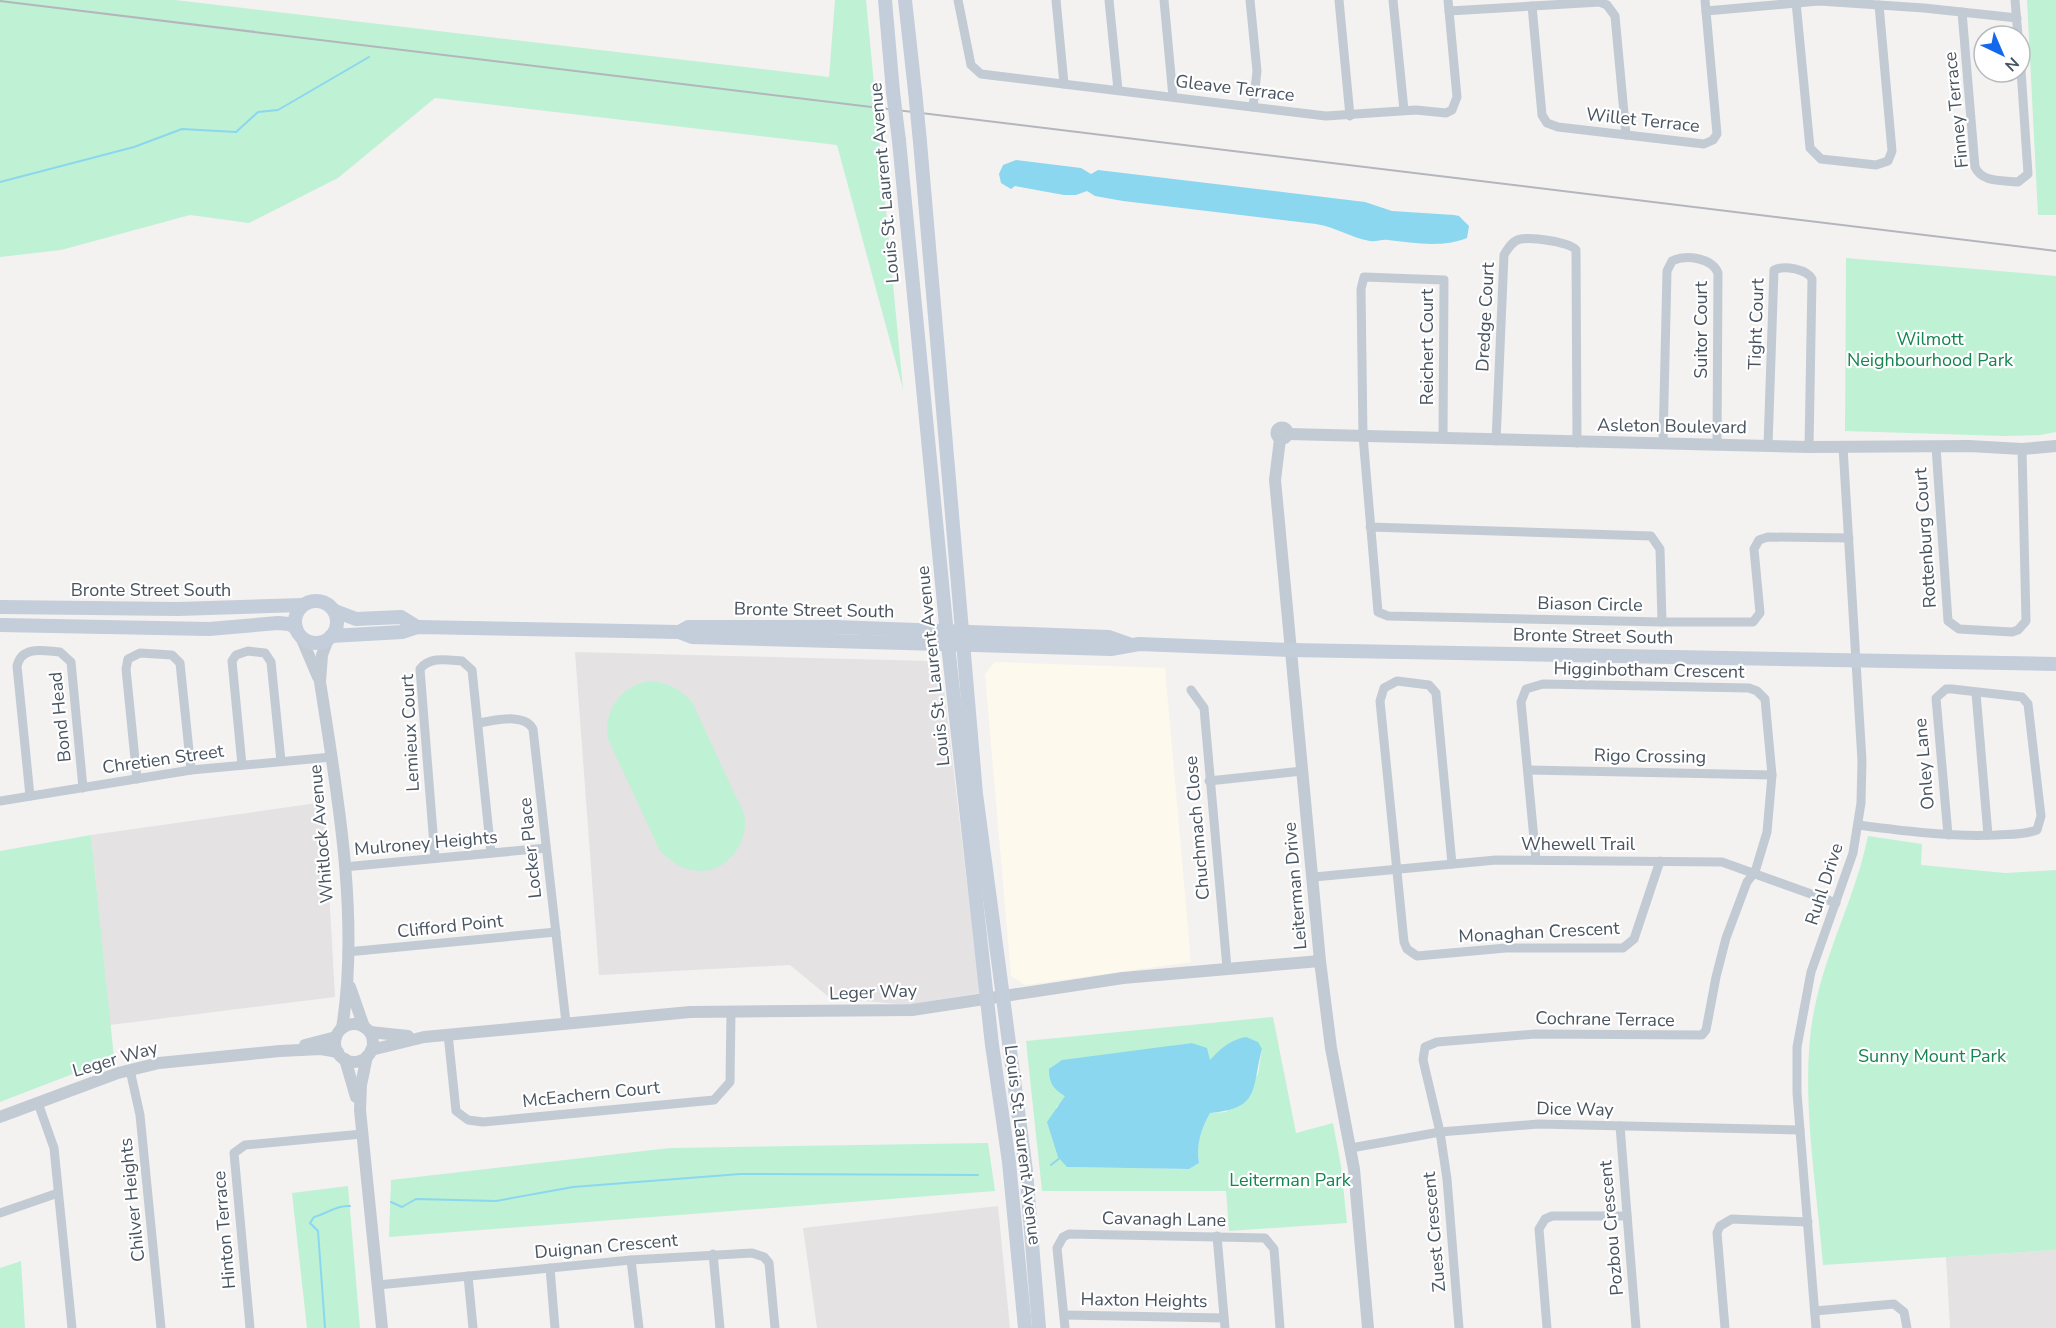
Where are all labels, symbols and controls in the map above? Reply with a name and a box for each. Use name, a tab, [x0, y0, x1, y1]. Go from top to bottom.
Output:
north arrow	[1972, 24, 2032, 84]
street label: Finney Terrace	[1938, 51, 1974, 169]
text: N	[2000, 52, 2024, 76]
street label: Gleave Terrace	[1174, 69, 1296, 107]
street label: Louis St. Laurent Avenue	[863, 82, 905, 284]
street label: Willet Terrace	[1585, 102, 1701, 138]
street label: Dredge Court	[1470, 261, 1500, 372]
street label: Tight Court	[1742, 277, 1770, 370]
street label: Suitor Court	[1689, 281, 1713, 379]
street label: Reichert Court	[1415, 288, 1439, 405]
park label: Wilmott Neighbourhood Park	[1847, 327, 2014, 372]
street label: Asleton Boulevard	[1597, 413, 1747, 439]
street label: Rottenburg Court	[1908, 466, 1942, 609]
street label: Louis St. Laurent Avenue	[911, 565, 955, 767]
street label: Bronte Street South	[71, 578, 231, 602]
street label: Biason Circle	[1537, 591, 1643, 617]
street label: Bronte Street South	[734, 597, 894, 623]
street label: Bronte Street South	[1513, 623, 1673, 649]
street label: Higginbotham Crescent	[1553, 656, 1745, 684]
street label: Bond Head	[43, 671, 77, 763]
street label: Lemieux Court	[395, 673, 425, 792]
street label: Onley Lane	[1908, 717, 1940, 811]
street label: Chretien Street	[101, 739, 226, 779]
street label: Rigo Crossing	[1594, 743, 1706, 769]
street label: Chuchmach Close	[1179, 755, 1215, 901]
street label: Whitlock Avenue	[303, 764, 339, 904]
street label: Locker Place	[513, 796, 547, 900]
street label: Leiterman Drive	[1277, 821, 1313, 951]
street label: Mulroney Heights	[353, 825, 499, 861]
street label: Whewell Trail	[1521, 832, 1636, 856]
street label: Ruhl Drive	[1799, 840, 1849, 928]
street label: Clifford Point	[396, 908, 505, 943]
street label: Monaghan Crescent	[1458, 916, 1621, 948]
street label: Leger Way	[829, 978, 918, 1006]
street label: Cochrane Terrace	[1535, 1006, 1675, 1032]
street label: Leger Way	[69, 1035, 161, 1083]
street label: Louis St. Laurent Avenue	[999, 1044, 1047, 1246]
park label: Sunny Mount Park	[1858, 1044, 2007, 1068]
street label: McEachern Court	[521, 1075, 662, 1113]
street label: Dice Way	[1536, 1096, 1615, 1122]
street label: Chilver Heights	[114, 1137, 150, 1263]
street label: Pozbou Crescent	[1593, 1159, 1629, 1296]
park label: Leiterman Park	[1229, 1168, 1352, 1192]
street label: Hinton Terrace	[207, 1170, 241, 1290]
street label: Zuest Crescent	[1417, 1170, 1451, 1293]
street label: Cavanagh Lane	[1102, 1206, 1226, 1232]
street label: Duignan Crescent	[533, 1228, 679, 1264]
street label: Haxton Heights	[1080, 1287, 1208, 1313]

